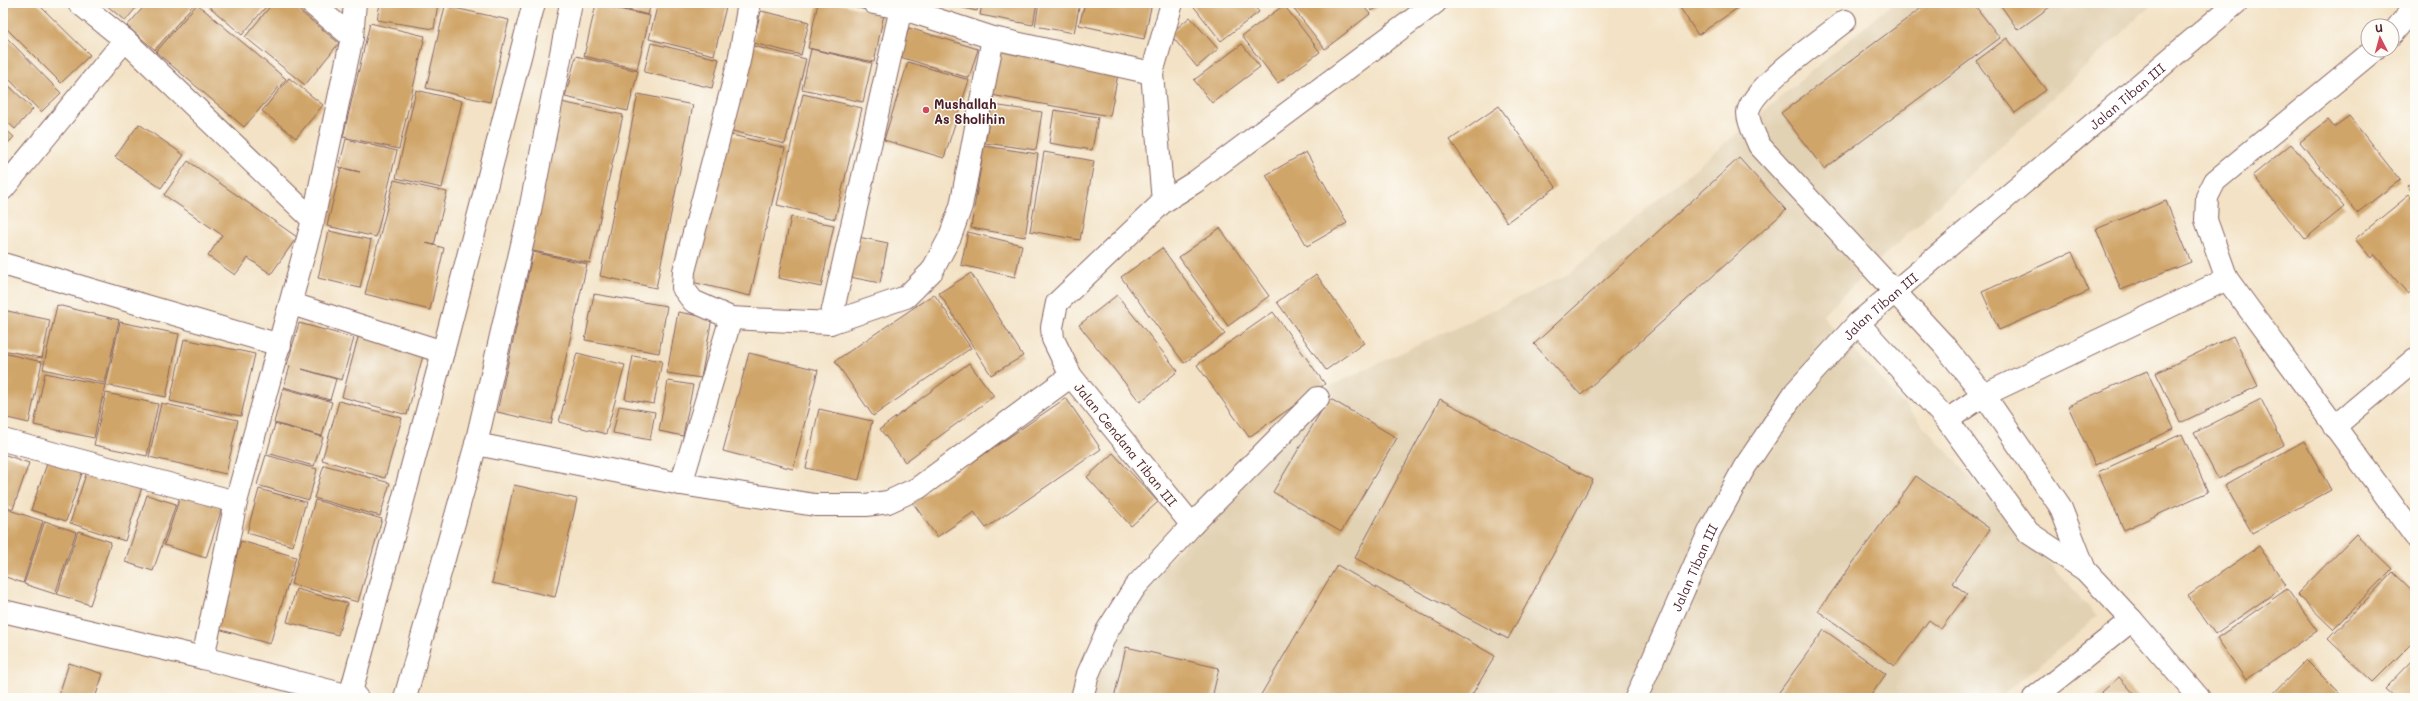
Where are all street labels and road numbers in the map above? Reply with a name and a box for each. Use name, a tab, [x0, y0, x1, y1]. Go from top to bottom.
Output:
street label: Jalan Tiban III	[2085, 59, 2168, 133]
street label: Jalan Tiban III	[1839, 268, 1921, 343]
street label: Jalan Cendana Tiban III	[1071, 379, 1181, 510]
street label: Jalan Tiban III	[1667, 520, 1721, 614]

